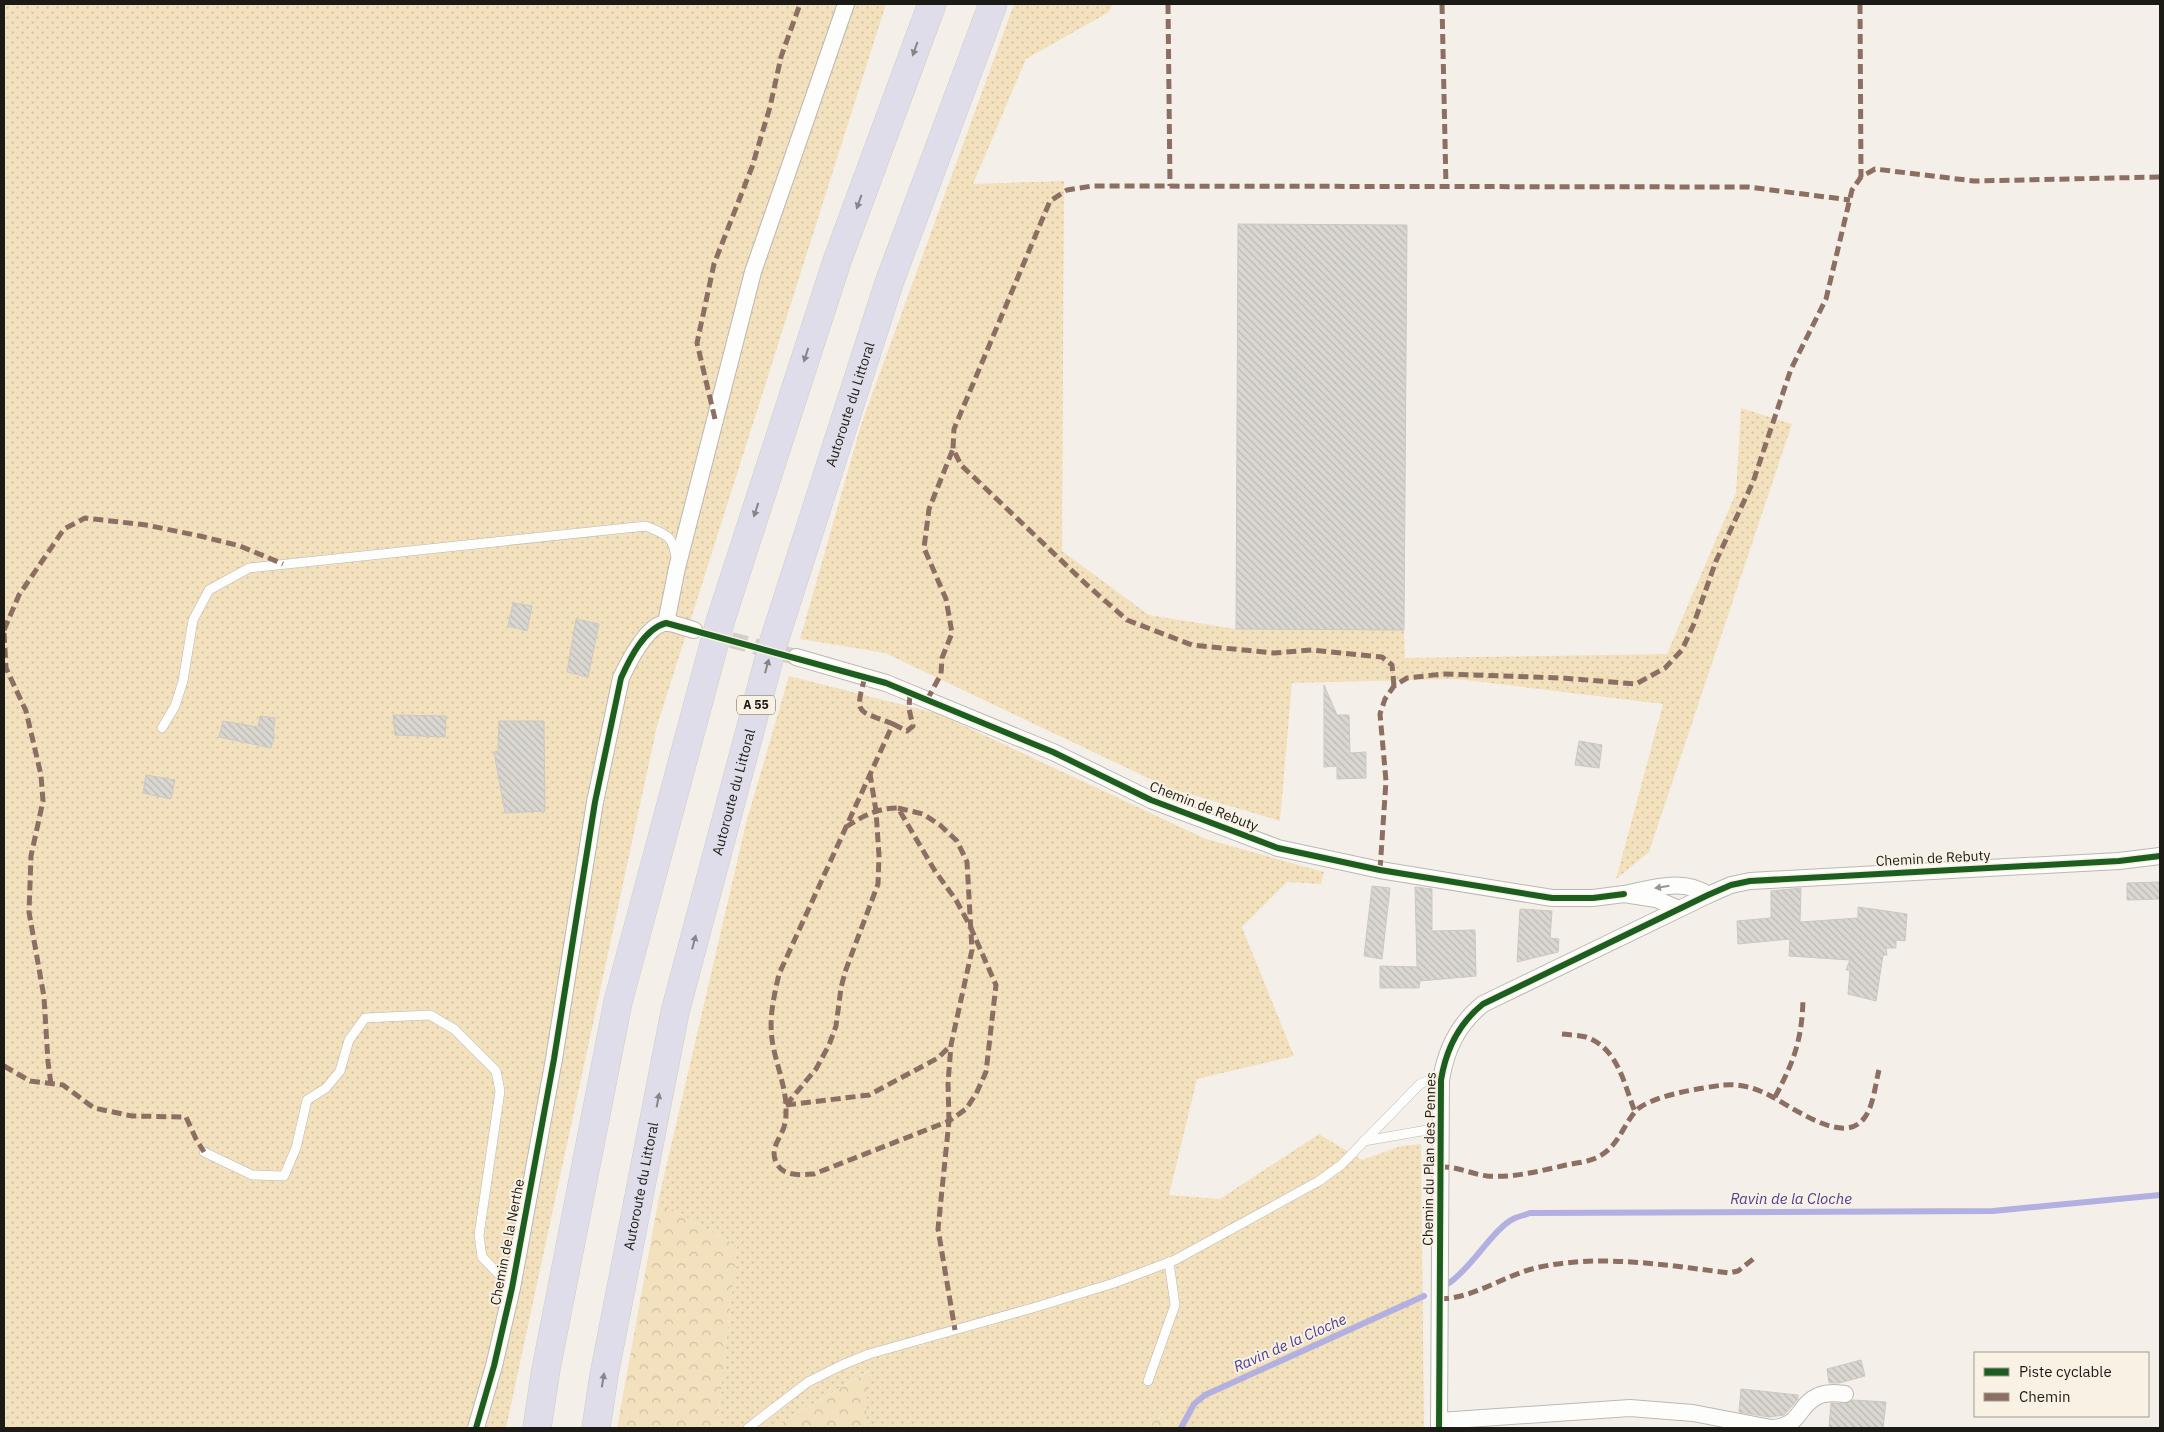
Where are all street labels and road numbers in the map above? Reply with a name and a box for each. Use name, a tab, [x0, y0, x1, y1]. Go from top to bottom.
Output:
street label: Autoroute du Littoral	[822, 339, 879, 469]
road number: A 55	[737, 696, 775, 714]
street label: Autoroute du Littoral	[708, 727, 759, 857]
street label: Chemin de Rebuty	[1147, 777, 1261, 835]
street label: Chemin de Rebuty	[1875, 846, 1991, 870]
street label: Chemin du Plan des Pennes	[1418, 1072, 1440, 1246]
street label: Autoroute du Littoral	[620, 1120, 662, 1252]
street label: Chemin de la Nerthe	[486, 1177, 528, 1307]

